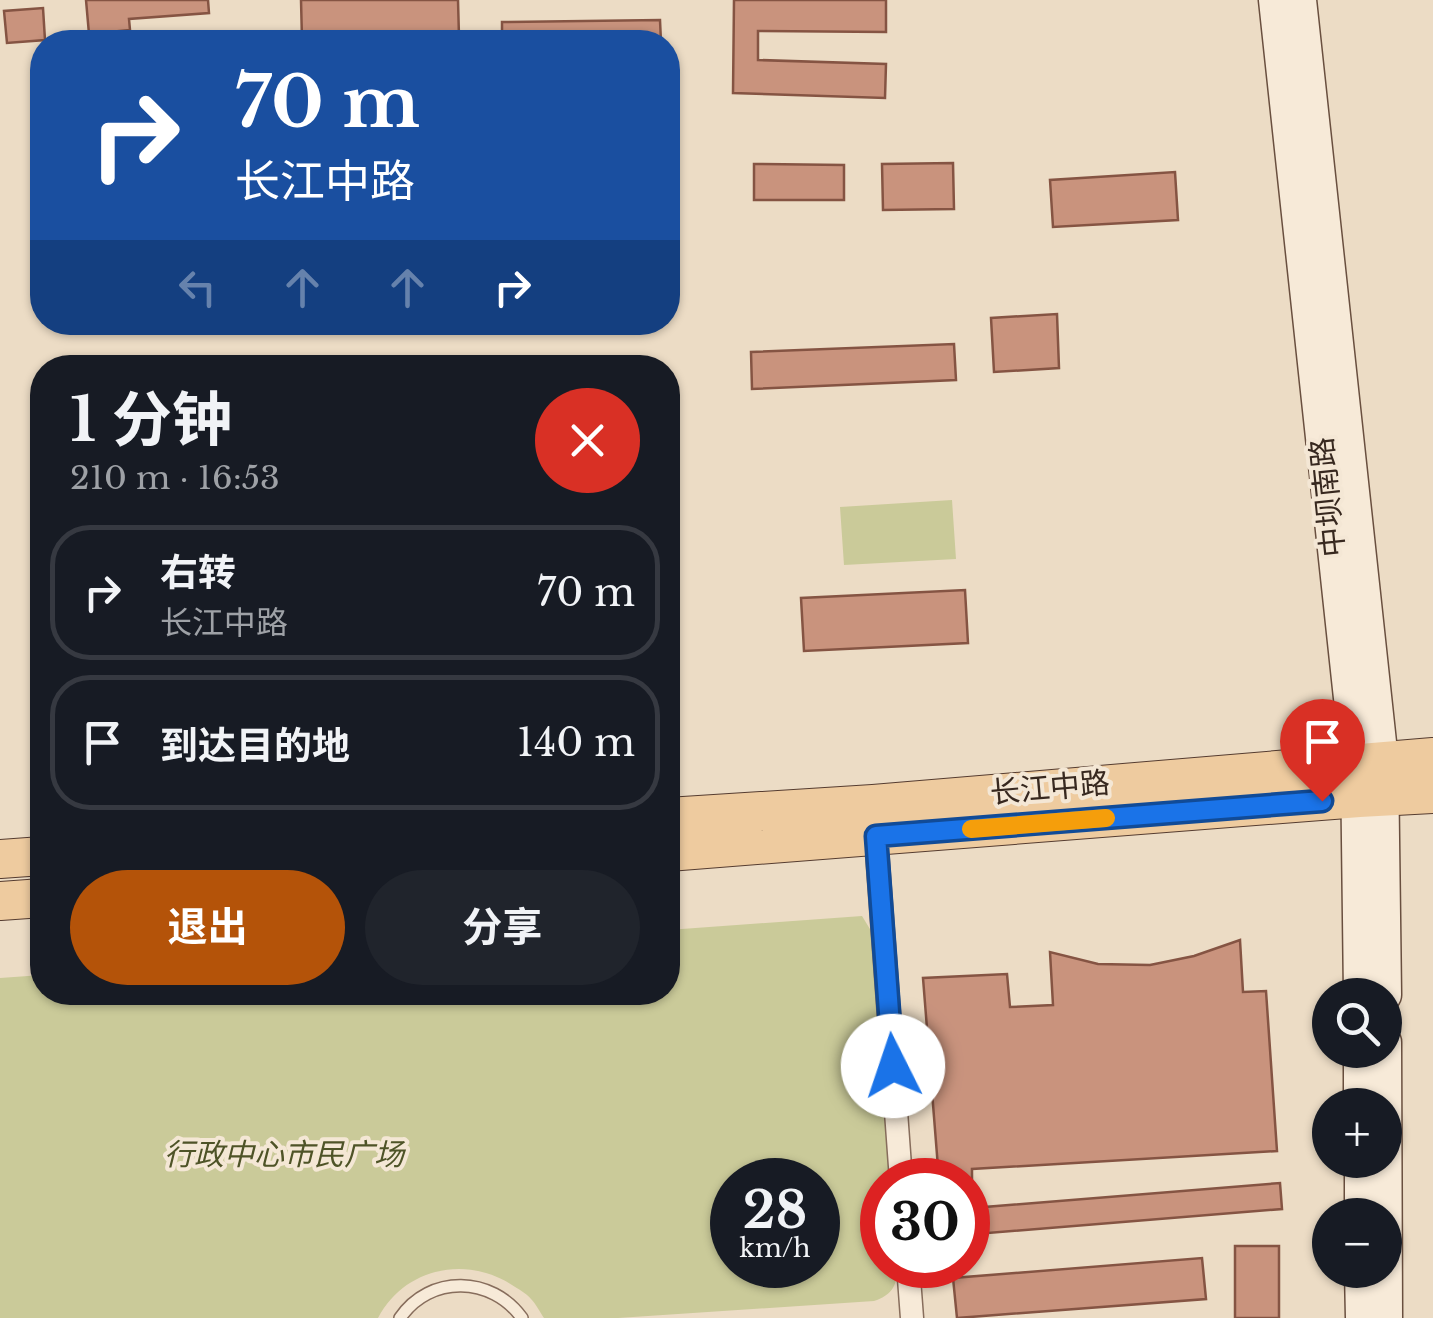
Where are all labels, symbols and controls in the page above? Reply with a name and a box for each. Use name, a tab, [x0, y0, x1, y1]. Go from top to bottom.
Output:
text: 70 m	[235, 59, 420, 146]
icon: right	[70, 70, 200, 200]
text: 长江中路	[235, 153, 415, 209]
icon: left	[170, 260, 225, 315]
icon: ahead	[275, 260, 330, 315]
icon: ahead	[380, 260, 435, 315]
icon: right	[485, 260, 540, 315]
text: 1 分钟	[70, 383, 232, 457]
button: close	[535, 388, 640, 493]
street label: 中坝南路	[1303, 435, 1352, 559]
text: 210 m · 16:53	[70, 458, 280, 498]
text: 右转	[160, 549, 236, 596]
icon: right	[75, 565, 130, 620]
text: 70 m	[537, 569, 635, 616]
text: 长江中路	[160, 603, 288, 643]
pin	[1280, 699, 1365, 802]
icon: arrive	[1295, 714, 1350, 769]
icon: arrive	[75, 715, 130, 770]
text: 140 m	[517, 719, 635, 766]
text: 到达目的地	[160, 722, 350, 769]
street label: 长江中路	[989, 764, 1111, 811]
button: 退出	[70, 870, 345, 985]
button: 分享	[365, 870, 640, 985]
map controls	[1312, 978, 1402, 1288]
button: search	[1312, 978, 1402, 1068]
position arrow	[841, 1014, 945, 1118]
button: +	[1312, 1088, 1402, 1178]
park label: 行政中心市民广场	[164, 1136, 407, 1173]
speed limit sign: 30	[860, 1158, 990, 1288]
text: 28	[743, 1179, 807, 1242]
button: −	[1312, 1198, 1402, 1288]
text: km/h	[740, 1233, 810, 1264]

